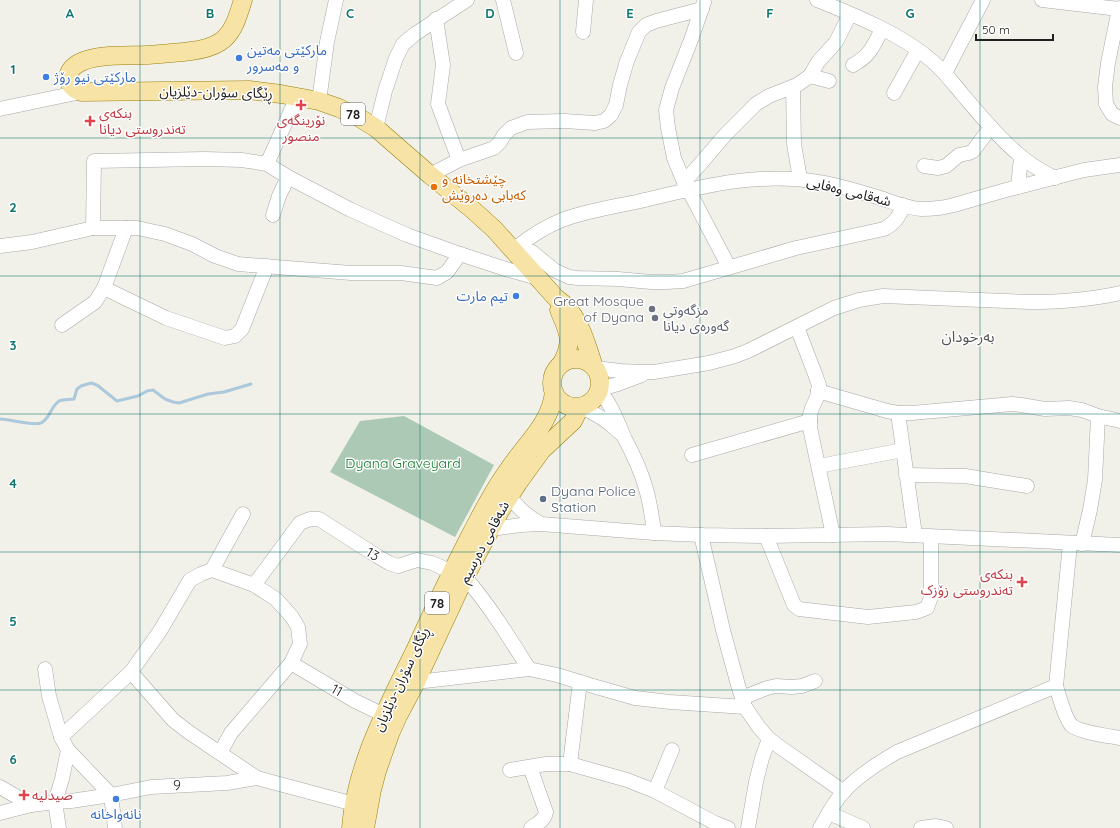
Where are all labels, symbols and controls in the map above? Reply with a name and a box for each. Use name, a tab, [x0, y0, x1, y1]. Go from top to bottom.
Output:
text: A	[66, 5, 75, 21]
text: B	[206, 5, 214, 21]
text: C	[346, 5, 354, 21]
text: D	[485, 5, 495, 21]
text: E	[626, 5, 634, 21]
text: F	[766, 5, 774, 21]
text: G	[905, 5, 915, 21]
scale bar	[976, 16, 1053, 42]
text: 50 m	[982, 22, 1010, 37]
place label: مارکێتی مەتین و مەسرور	[246, 41, 327, 75]
marker: مارکێتی مەتین و مەسرور	[234, 53, 244, 63]
text: 1	[10, 61, 16, 77]
place label: مارکێتی نیو رۆژ	[53, 68, 136, 86]
marker: مارکێتی نیو رۆژ	[41, 72, 51, 82]
street label: ڕێگای سۆران-دێلزیان	[159, 82, 273, 105]
marker: نۆرینگه‌ی منصور	[296, 100, 306, 110]
road number: 78	[341, 103, 365, 125]
place label: بنکەی تەندروستی دیانا	[99, 104, 186, 138]
place label: نۆرینگه‌ی منصور	[277, 111, 326, 145]
marker: بنکەی تەندروستی دیانا	[84, 115, 96, 127]
place label: چێشتخانە و کەبابی دەروێش	[442, 170, 526, 204]
street label: شەقامی وەفایی	[805, 172, 893, 210]
marker: چێشتخانە و کەبابی دەروێش	[429, 182, 439, 192]
text: 2	[9, 199, 17, 215]
place label: تیم مارت	[456, 287, 508, 307]
marker: تیم مارت	[511, 291, 521, 301]
place label: Great Mosque of Dyana	[553, 292, 644, 326]
place label: مزگەوتی گەورەی دیانا	[663, 301, 730, 335]
marker: Great Mosque of Dyana	[647, 304, 657, 314]
marker: مزگەوتی گەورەی دیانا	[650, 313, 660, 323]
district label: بەرخودان	[941, 327, 995, 346]
text: 3	[10, 337, 17, 353]
park label: Dyana Graveyard	[345, 454, 461, 472]
text: 4	[9, 475, 17, 491]
place label: Dyana Police Station	[551, 482, 636, 516]
marker: Dyana Police Station	[538, 494, 548, 504]
street label: شەقامی دەرسیم	[455, 498, 515, 587]
street label: 13	[363, 543, 383, 565]
place label: بنکەی تەندروستی زۆزک	[921, 565, 1013, 599]
marker: بنکەی تەندروستی زۆزک	[1016, 576, 1028, 588]
road number: 78	[425, 592, 449, 614]
text: 5	[9, 613, 17, 629]
street label: ڕێگای سۆران-دێلزیان	[369, 624, 436, 735]
street label: 11	[328, 680, 346, 700]
text: 6	[9, 751, 17, 767]
street label: 9	[172, 776, 182, 794]
place label: صیدلیە	[32, 786, 73, 804]
marker: صیدلیە	[19, 790, 29, 800]
marker: نانەواخانە	[111, 794, 121, 804]
place label: نانەواخانە	[91, 805, 142, 823]

